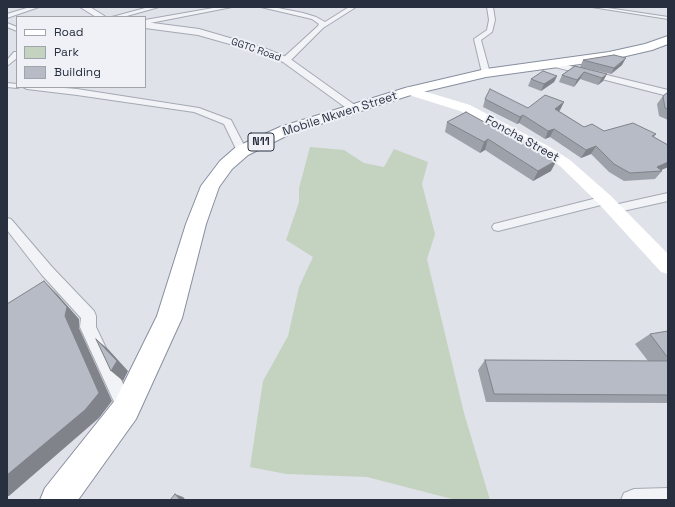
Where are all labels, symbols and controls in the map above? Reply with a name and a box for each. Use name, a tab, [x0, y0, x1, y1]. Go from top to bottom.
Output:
legend	[16, 16, 146, 88]
text: Road	[54, 24, 83, 40]
street label: GGTC Road	[229, 36, 283, 64]
text: Park	[54, 44, 79, 60]
text: Building	[54, 64, 101, 80]
street label: Mobile Nkwen Street	[281, 89, 399, 139]
street label: Foncha Street	[482, 113, 562, 165]
road number: N11	[248, 133, 274, 151]

